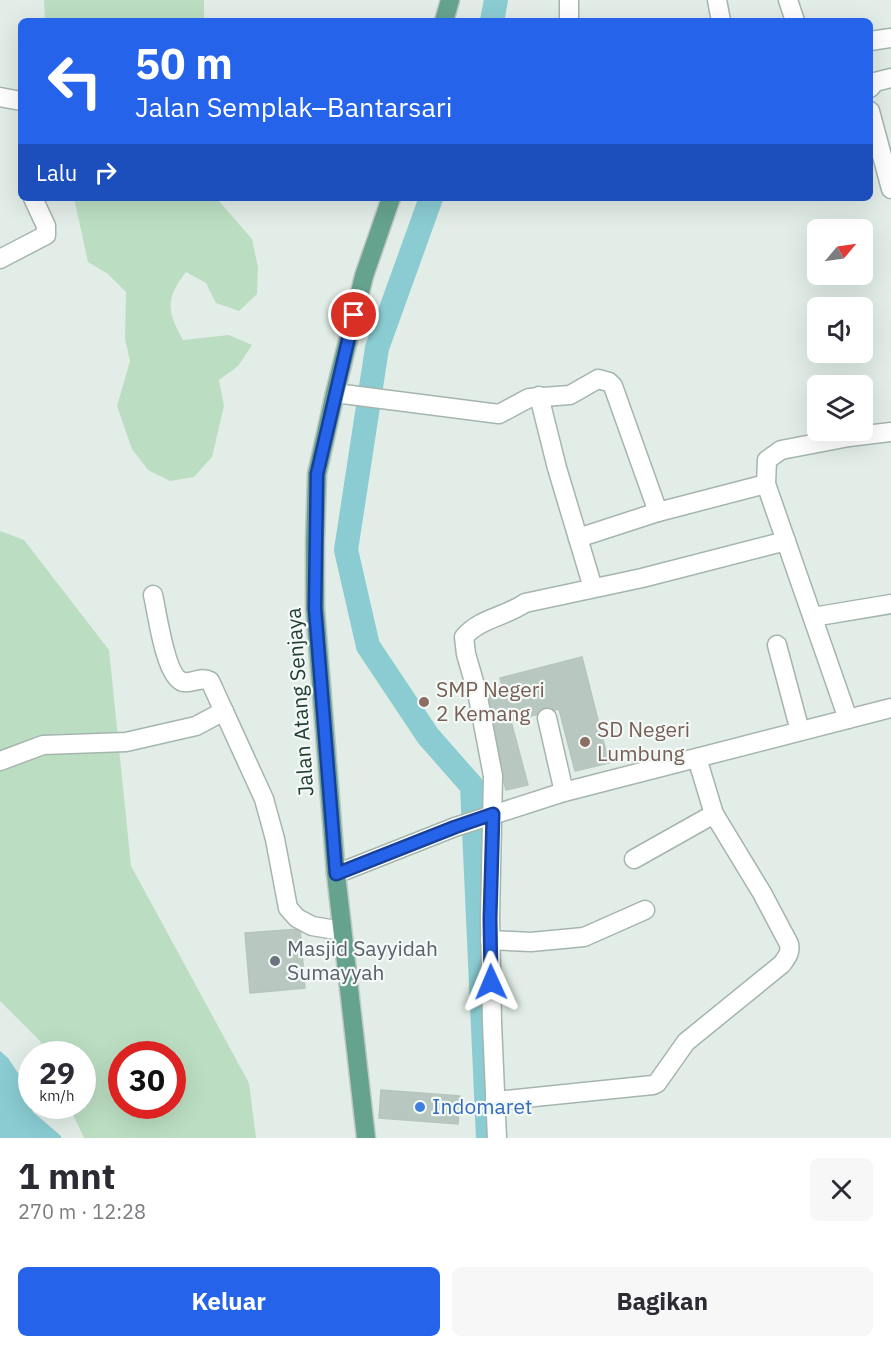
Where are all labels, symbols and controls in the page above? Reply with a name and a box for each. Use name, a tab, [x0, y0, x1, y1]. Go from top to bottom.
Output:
text: 50 m	[135, 36, 233, 91]
icon: left	[36, 42, 114, 120]
text: Jalan Semplak–Bantarsari	[135, 89, 452, 124]
icon: right	[89, 156, 122, 189]
text: Lalu	[36, 158, 77, 187]
north arrow	[807, 219, 873, 285]
map controls	[807, 219, 873, 441]
pin	[328, 289, 379, 340]
button: sound	[807, 297, 873, 363]
icon: arrive	[337, 298, 370, 331]
button: layers	[807, 375, 873, 441]
street label: Jalan Atang Senjaya	[278, 607, 320, 797]
place label: SMP Negeri 2 Kemang	[436, 675, 545, 727]
marker: SMP Negeri 2 Kemang	[417, 695, 431, 709]
place label: SD Negeri Lumbung	[597, 715, 690, 767]
marker: SD Negeri Lumbung	[578, 735, 592, 749]
place label: Masjid Sayyidah Sumayyah	[287, 934, 438, 986]
position arrow	[459, 950, 523, 1014]
marker: Masjid Sayyidah Sumayyah	[268, 954, 282, 968]
speed limit sign: 30	[108, 1041, 186, 1119]
text: 29	[39, 1053, 75, 1092]
text: km/h	[39, 1086, 75, 1105]
place label: Indomaret	[432, 1092, 532, 1120]
marker: Indomaret	[413, 1100, 427, 1114]
text: 1 mnt	[18, 1152, 116, 1199]
button: close	[810, 1158, 873, 1221]
text: 270 m · 12:28	[18, 1198, 146, 1225]
button: Keluar	[18, 1267, 440, 1336]
button: Bagikan	[452, 1267, 873, 1336]

